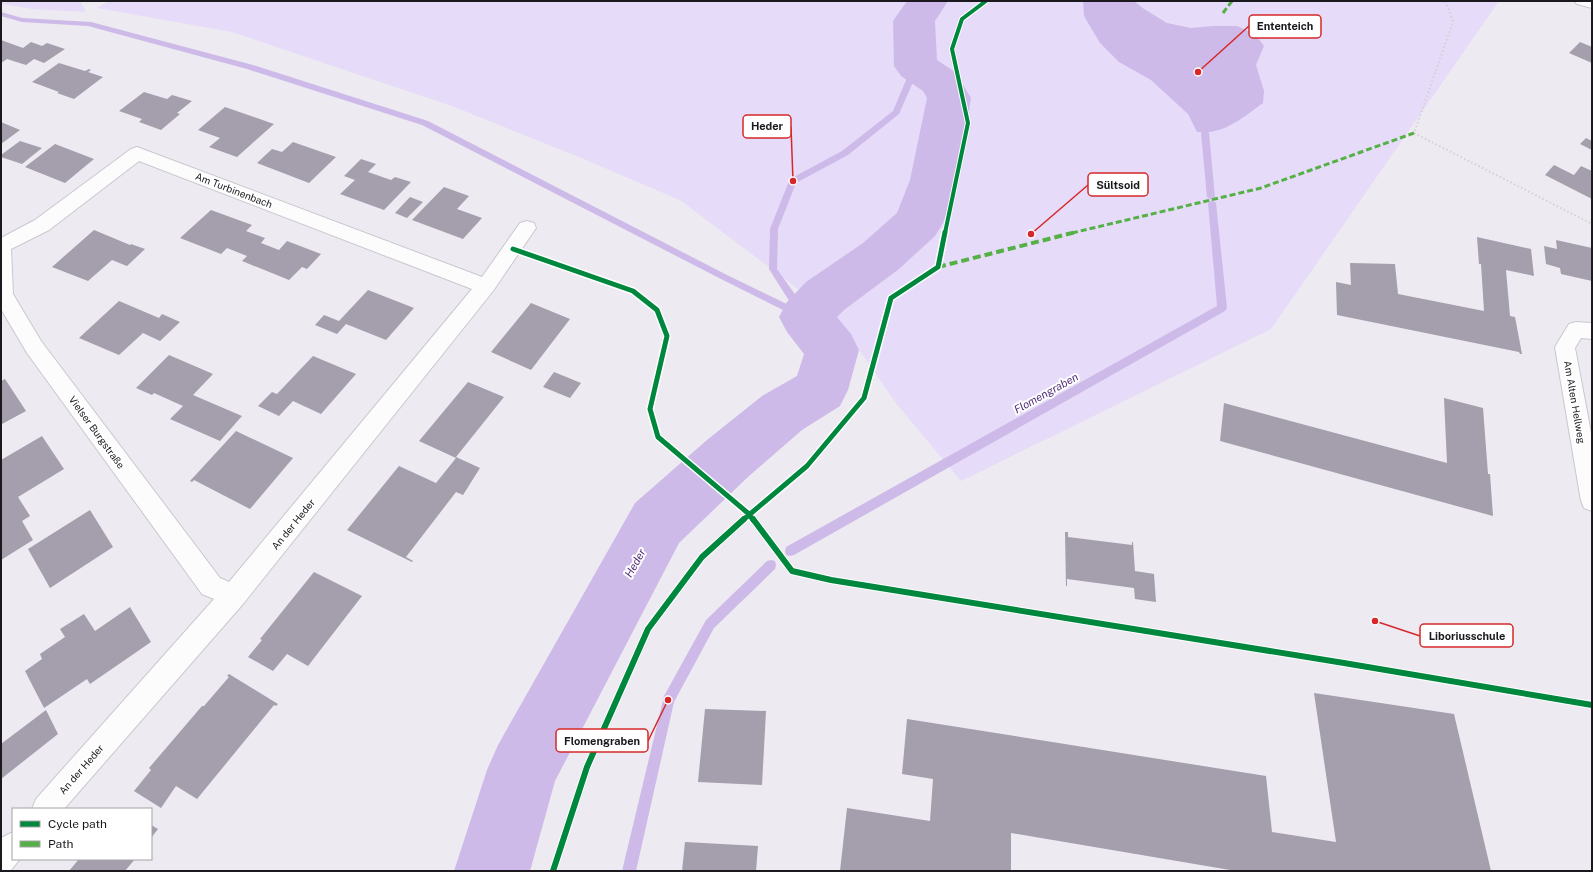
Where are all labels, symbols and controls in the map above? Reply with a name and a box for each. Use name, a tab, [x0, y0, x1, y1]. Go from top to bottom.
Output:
callout: Ententeich	[1249, 15, 1321, 38]
text: Ententeich	[1257, 20, 1313, 32]
callout: Heder	[743, 115, 791, 138]
text: Heder	[751, 120, 784, 132]
street label: Am Turbinenbach	[194, 170, 274, 210]
callout: Sültsoid	[1088, 173, 1148, 196]
text: Sültsoid	[1096, 179, 1140, 191]
street label: Am Alten Hellweg	[1562, 360, 1588, 444]
water label: Flomengraben	[1012, 370, 1080, 416]
street label: Vielser Burgstraße	[67, 393, 128, 471]
street label: An der Heder	[269, 496, 317, 552]
water label: Heder	[622, 546, 648, 579]
callout: Liboriusschule	[1420, 624, 1513, 647]
text: Liboriusschule	[1429, 630, 1505, 642]
callout: Flomengraben	[556, 729, 648, 752]
text: Flomengraben	[564, 735, 640, 747]
street label: An der Heder	[56, 742, 106, 796]
legend	[12, 808, 152, 860]
text: Cycle path	[48, 817, 107, 831]
text: Path	[48, 837, 74, 851]

